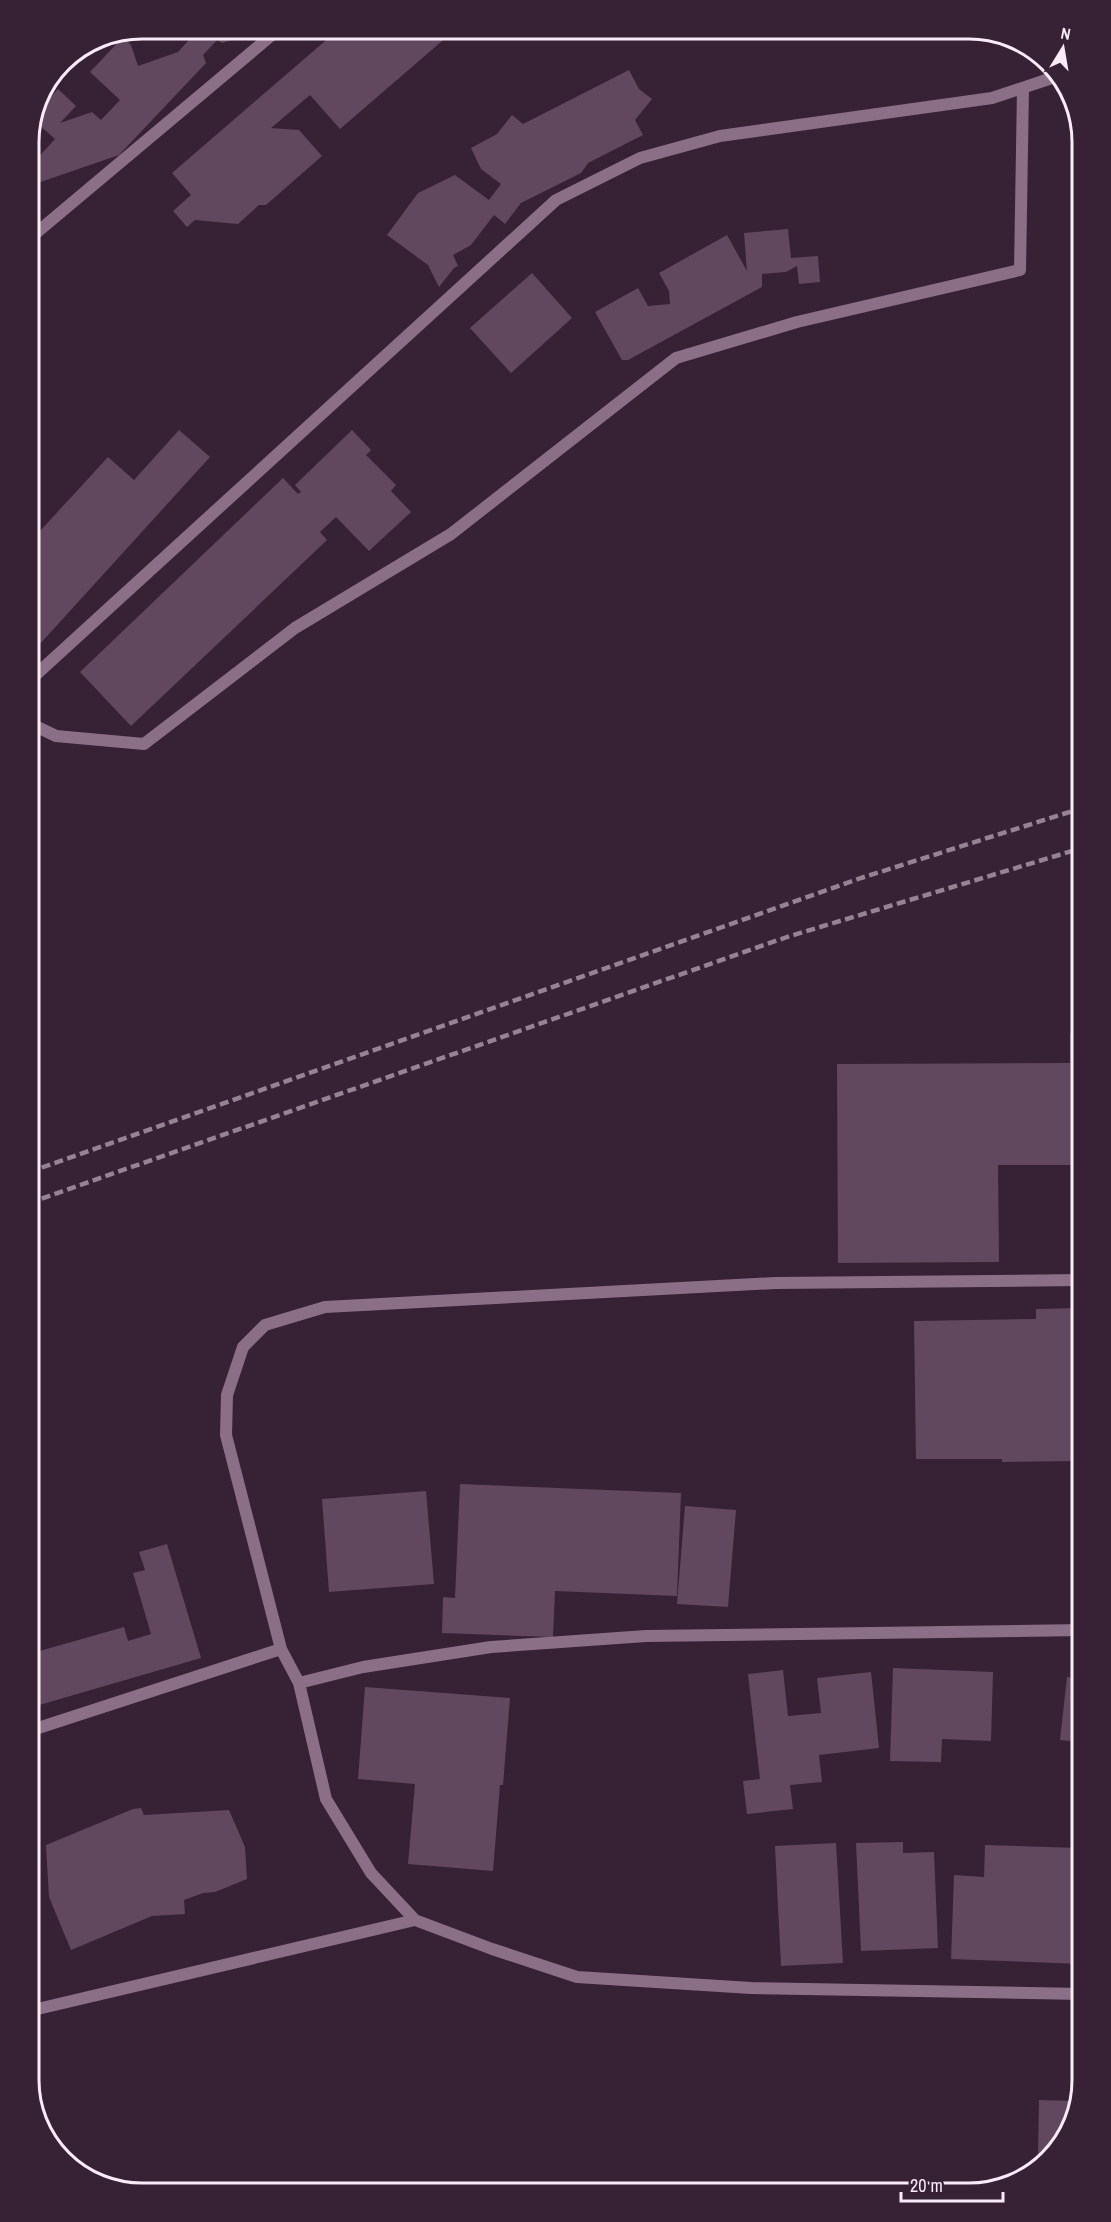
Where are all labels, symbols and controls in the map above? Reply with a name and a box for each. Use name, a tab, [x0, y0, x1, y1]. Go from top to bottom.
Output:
north arrow	[1033, 18, 1093, 78]
text: N	[1059, 22, 1073, 45]
scale bar	[901, 2165, 1003, 2203]
text: 20 m	[910, 2173, 943, 2198]

